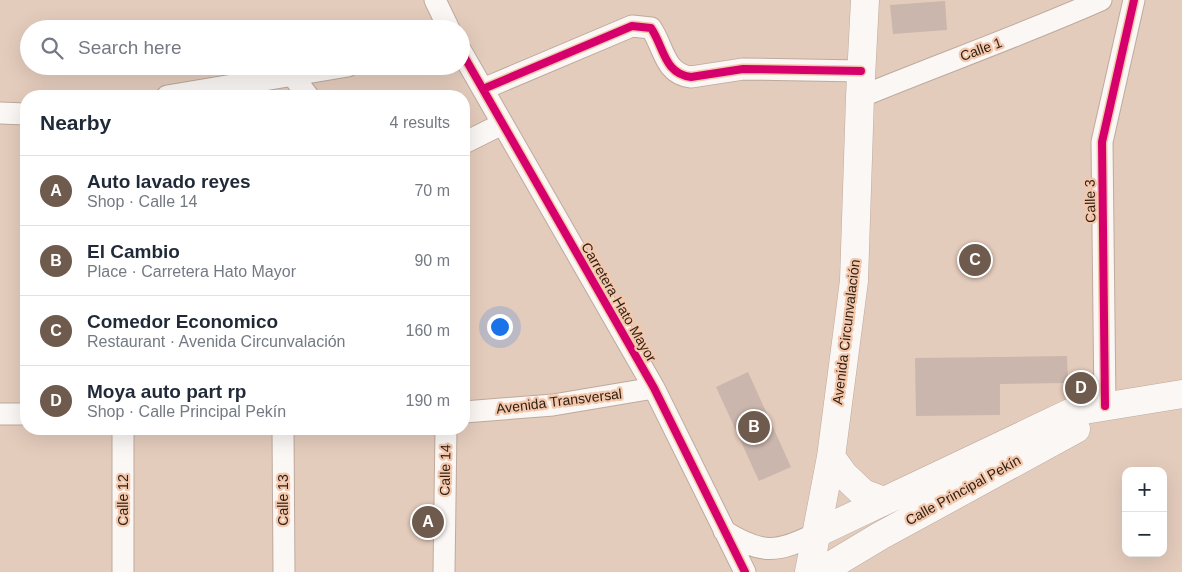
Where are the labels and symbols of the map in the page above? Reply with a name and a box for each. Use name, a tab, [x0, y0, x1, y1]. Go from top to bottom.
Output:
street label: Calle 1	[958, 34, 1004, 64]
street label: Calle 3	[1082, 179, 1098, 223]
street label: Carretera Hato Mayor	[578, 239, 660, 365]
pin: C	[959, 241, 991, 279]
street label: Avenida Circunvalación	[829, 259, 863, 405]
your location	[487, 314, 513, 340]
pin: D	[1065, 369, 1097, 407]
street label: Avenida Transversal	[495, 385, 623, 417]
pin: B	[738, 408, 770, 446]
street label: Calle 14	[437, 444, 453, 496]
street label: Calle Principal Pekín	[903, 452, 1023, 528]
street label: Calle 12	[115, 474, 131, 526]
street label: Calle 13	[275, 474, 291, 526]
pin: A	[412, 503, 444, 541]

